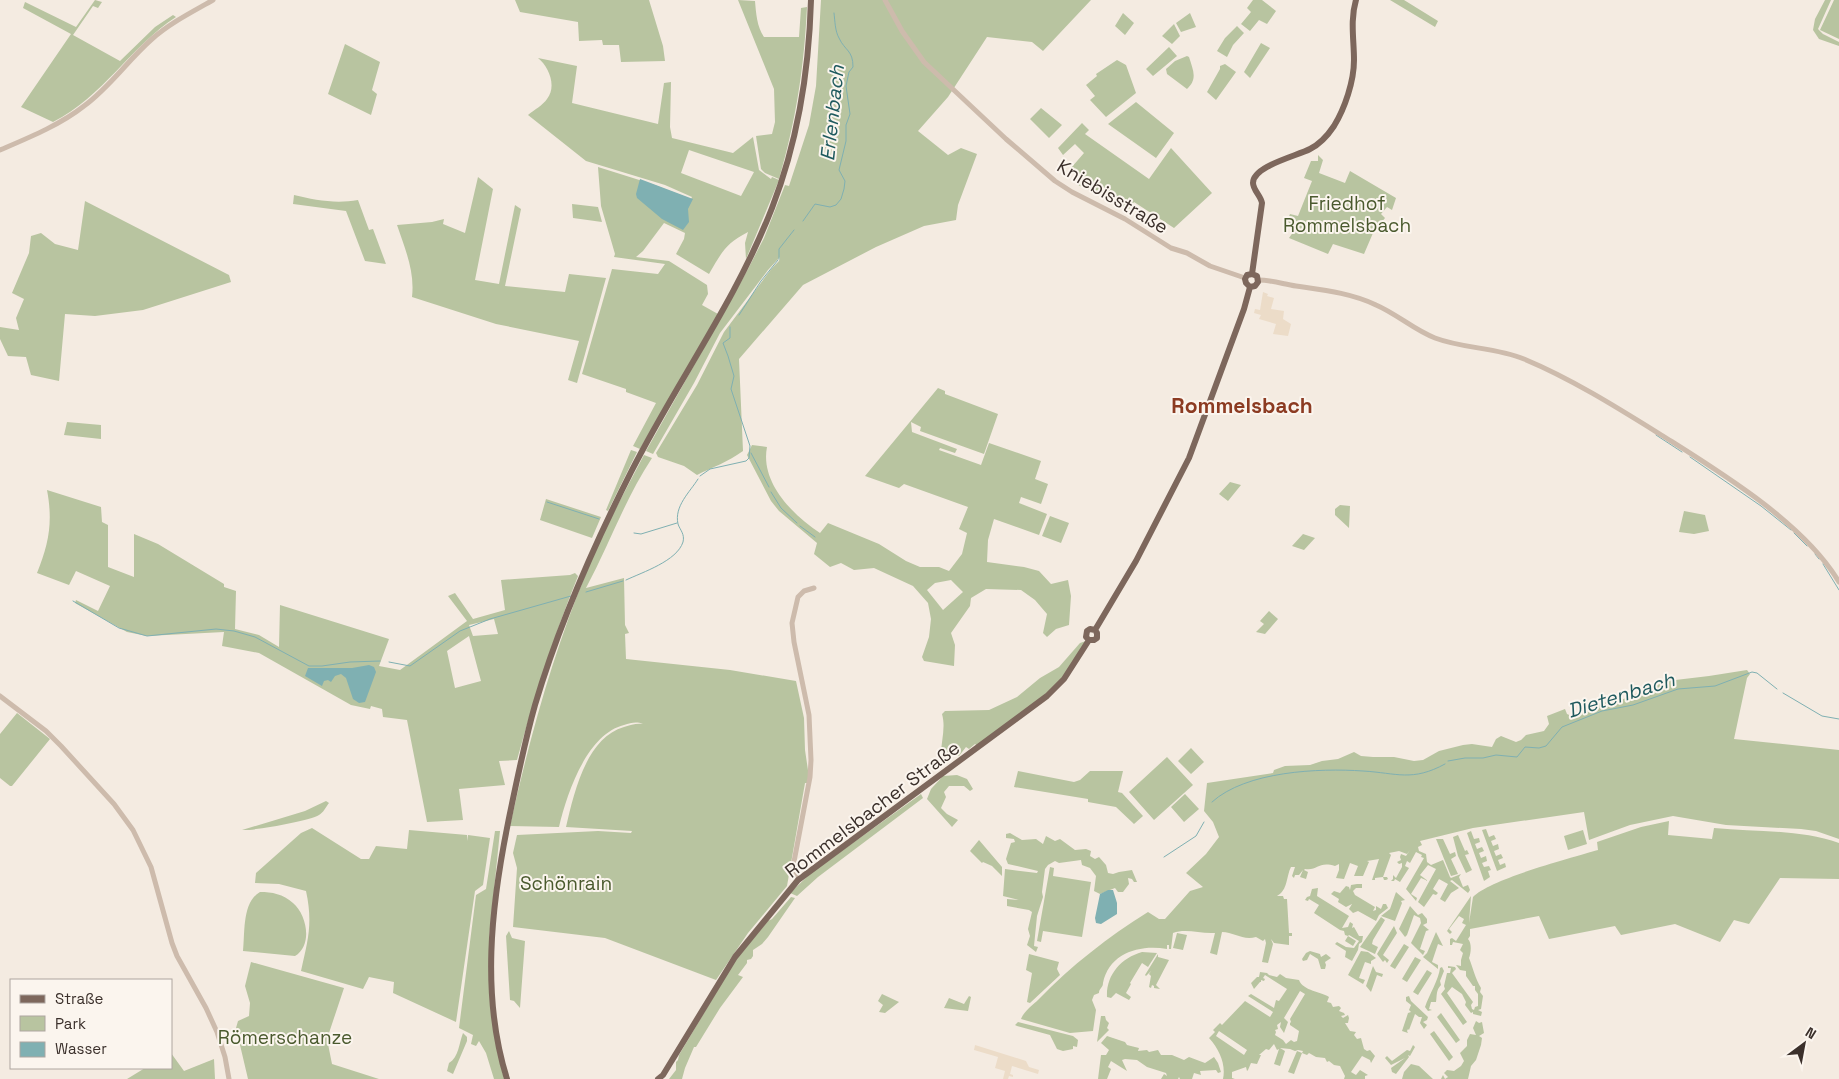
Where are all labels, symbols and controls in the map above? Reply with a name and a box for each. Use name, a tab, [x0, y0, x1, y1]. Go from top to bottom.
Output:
water label: Erlenbach	[814, 63, 850, 162]
street label: Kniebisstraße	[1053, 153, 1173, 239]
park label: Friedhof Rommelsbach	[1283, 191, 1411, 238]
district label: Rommelsbach	[1171, 392, 1313, 419]
water label: Dietenbach	[1564, 666, 1679, 724]
street label: Rommelsbacher Straße	[780, 735, 965, 883]
park label: Schönrain	[520, 871, 612, 896]
legend	[10, 979, 172, 1069]
text: Straße	[55, 989, 104, 1008]
text: Park	[55, 1014, 86, 1033]
north arrow	[1779, 1019, 1829, 1069]
text: N	[1802, 1023, 1820, 1043]
park label: Römerschanze	[218, 1025, 352, 1050]
text: Wasser	[55, 1039, 107, 1058]

